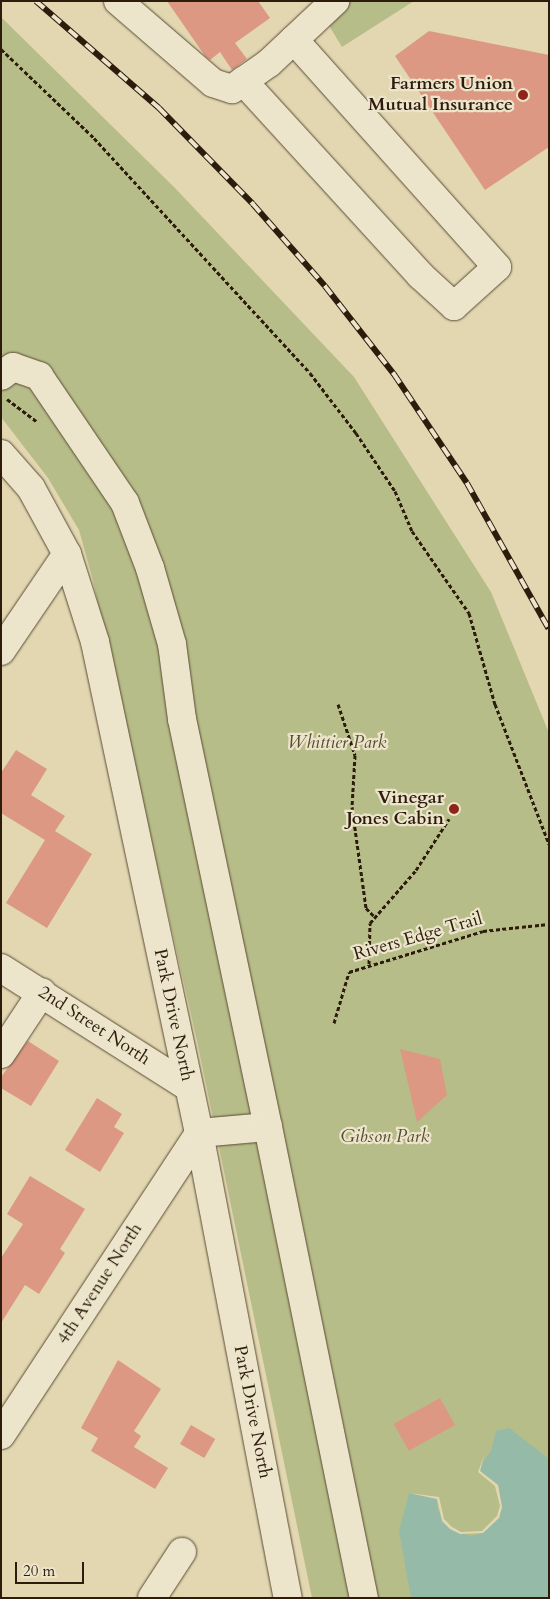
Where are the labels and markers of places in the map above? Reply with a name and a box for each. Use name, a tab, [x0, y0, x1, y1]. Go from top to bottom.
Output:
place label: Farmers Union Mutual Insurance	[368, 74, 513, 116]
marker: Farmers Union Mutual Insurance	[517, 89, 529, 101]
place label: Vinegar Jones Cabin	[346, 788, 444, 831]
marker: Vinegar Jones Cabin	[448, 803, 460, 815]

